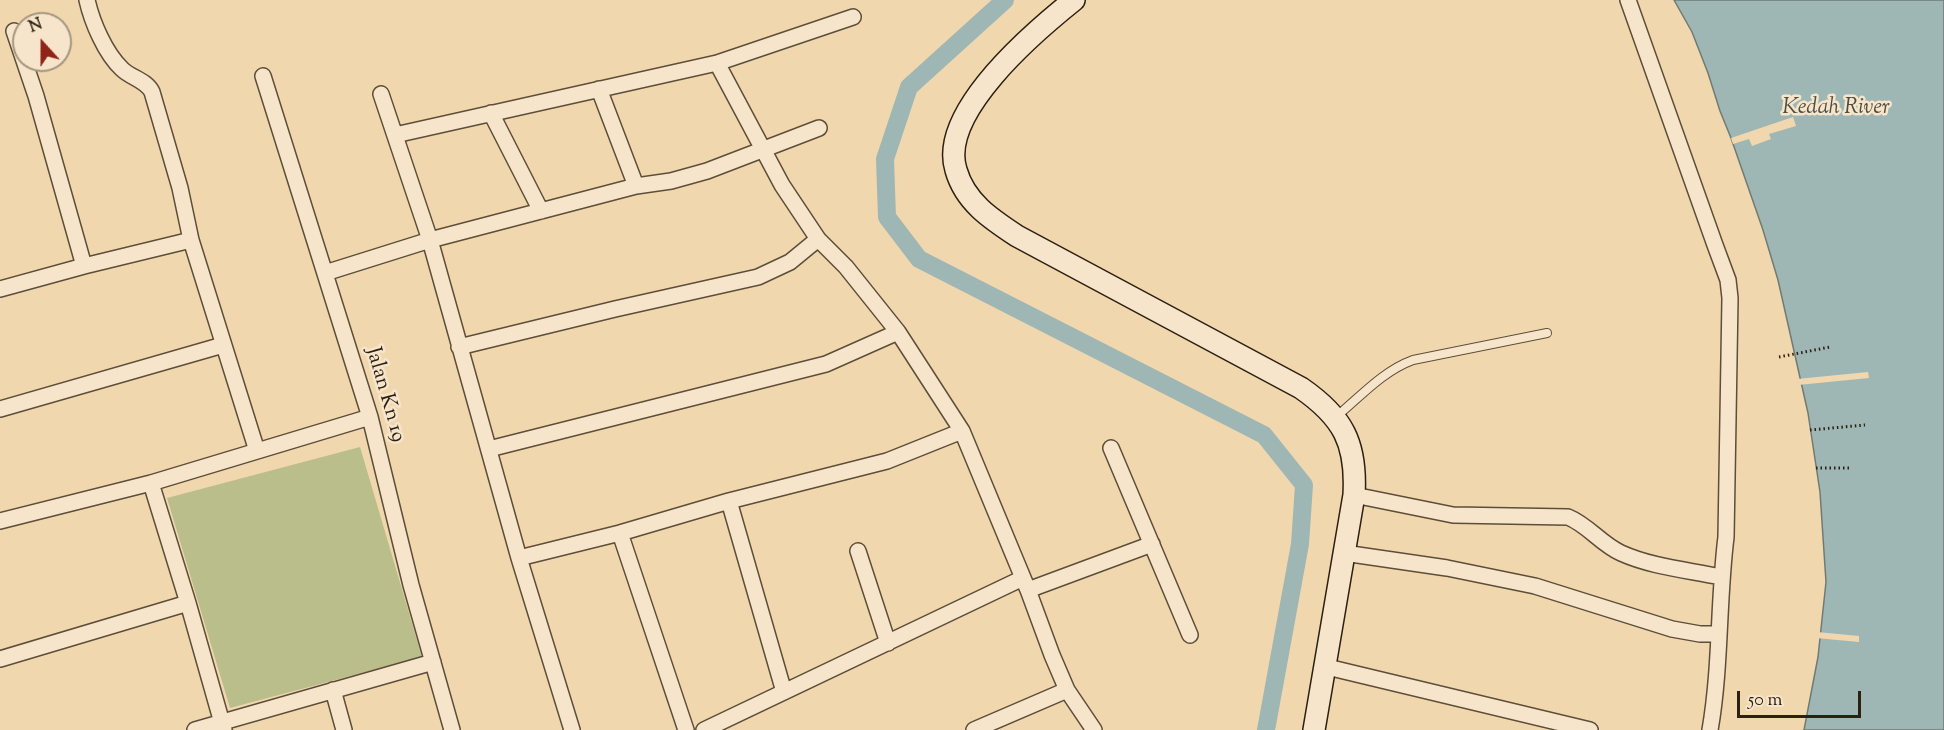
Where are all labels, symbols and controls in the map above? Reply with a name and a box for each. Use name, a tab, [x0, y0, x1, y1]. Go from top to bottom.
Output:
north arrow	[12, 12, 72, 72]
text: N	[26, 14, 46, 40]
water label: Kedah River	[1782, 96, 1890, 122]
street label: Jalan Kn 19	[358, 345, 410, 445]
scale bar	[1740, 679, 1864, 717]
text: 50 m	[1748, 688, 1782, 714]

